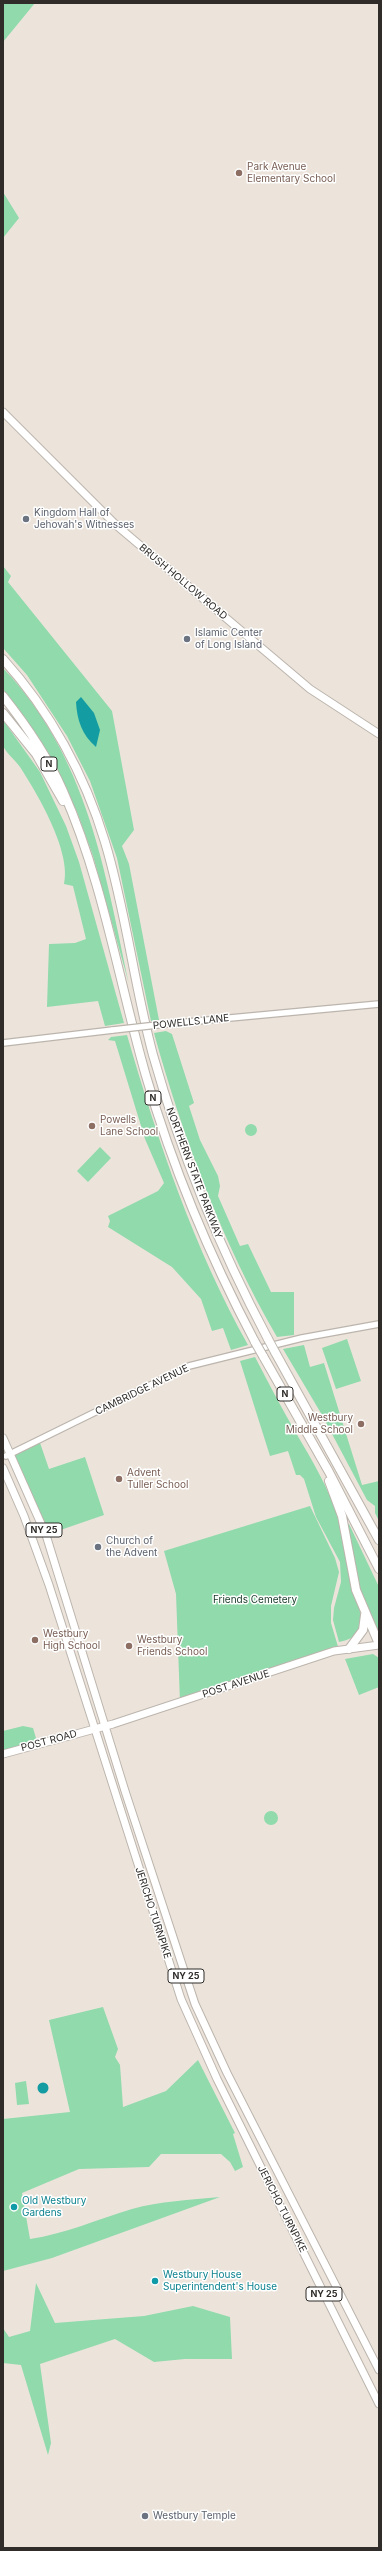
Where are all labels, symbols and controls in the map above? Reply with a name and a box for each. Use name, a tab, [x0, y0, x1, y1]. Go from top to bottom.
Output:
place label: Park Avenue Elementary School	[247, 161, 336, 184]
marker: Park Avenue Elementary School	[234, 168, 244, 178]
place label: Kingdom Hall of Jehovah's Witnesses	[34, 507, 134, 530]
marker: Kingdom Hall of Jehovah's Witnesses	[21, 514, 31, 524]
street label: BRUSH HOLLOW ROAD	[136, 542, 230, 622]
place label: Islamic Center of Long Island	[195, 627, 263, 650]
marker: Islamic Center of Long Island	[182, 634, 192, 644]
road number: N	[41, 757, 57, 771]
street label: POWELLS LANE	[152, 1012, 230, 1032]
road number: N	[145, 1091, 161, 1105]
street label: NORTHERN STATE PARKWAY	[163, 1106, 225, 1240]
place label: Powells Lane School	[100, 1114, 158, 1138]
marker: Powells Lane School	[87, 1121, 97, 1131]
street label: CAMBRIDGE AVENUE	[93, 1362, 191, 1418]
road number: N	[277, 1387, 293, 1401]
place label: Westbury Middle School	[286, 1412, 353, 1436]
marker: Westbury Middle School	[356, 1419, 366, 1429]
place label: Advent Tuller School	[127, 1467, 188, 1490]
marker: Advent Tuller School	[114, 1474, 124, 1484]
road number: NY 25	[26, 1523, 62, 1537]
place label: Church of the Advent	[106, 1535, 157, 1558]
marker: Church of the Advent	[93, 1542, 103, 1552]
park label: Friends Cemetery	[213, 1594, 297, 1606]
place label: Westbury High School	[43, 1628, 100, 1652]
place label: Westbury Friends School	[137, 1634, 207, 1658]
marker: Westbury High School	[30, 1635, 40, 1645]
marker: Westbury Friends School	[124, 1641, 134, 1651]
street label: POST AVENUE	[201, 1668, 271, 1700]
street label: POST ROAD	[20, 1728, 78, 1754]
street label: JERICHO TURNPIKE	[133, 1866, 173, 1960]
road number: NY 25	[168, 1969, 204, 1983]
street label: JERICHO TURNPIKE	[255, 2164, 309, 2254]
place label: Old Westbury Gardens	[22, 2195, 86, 2218]
marker: Old Westbury Gardens	[9, 2202, 19, 2212]
place label: Westbury House Superintendent's House	[163, 2269, 277, 2292]
marker: Westbury House Superintendent's House	[150, 2276, 160, 2286]
road number: NY 25	[306, 2287, 342, 2301]
place label: Westbury Temple	[153, 2510, 236, 2522]
marker: Westbury Temple	[140, 2511, 150, 2521]

